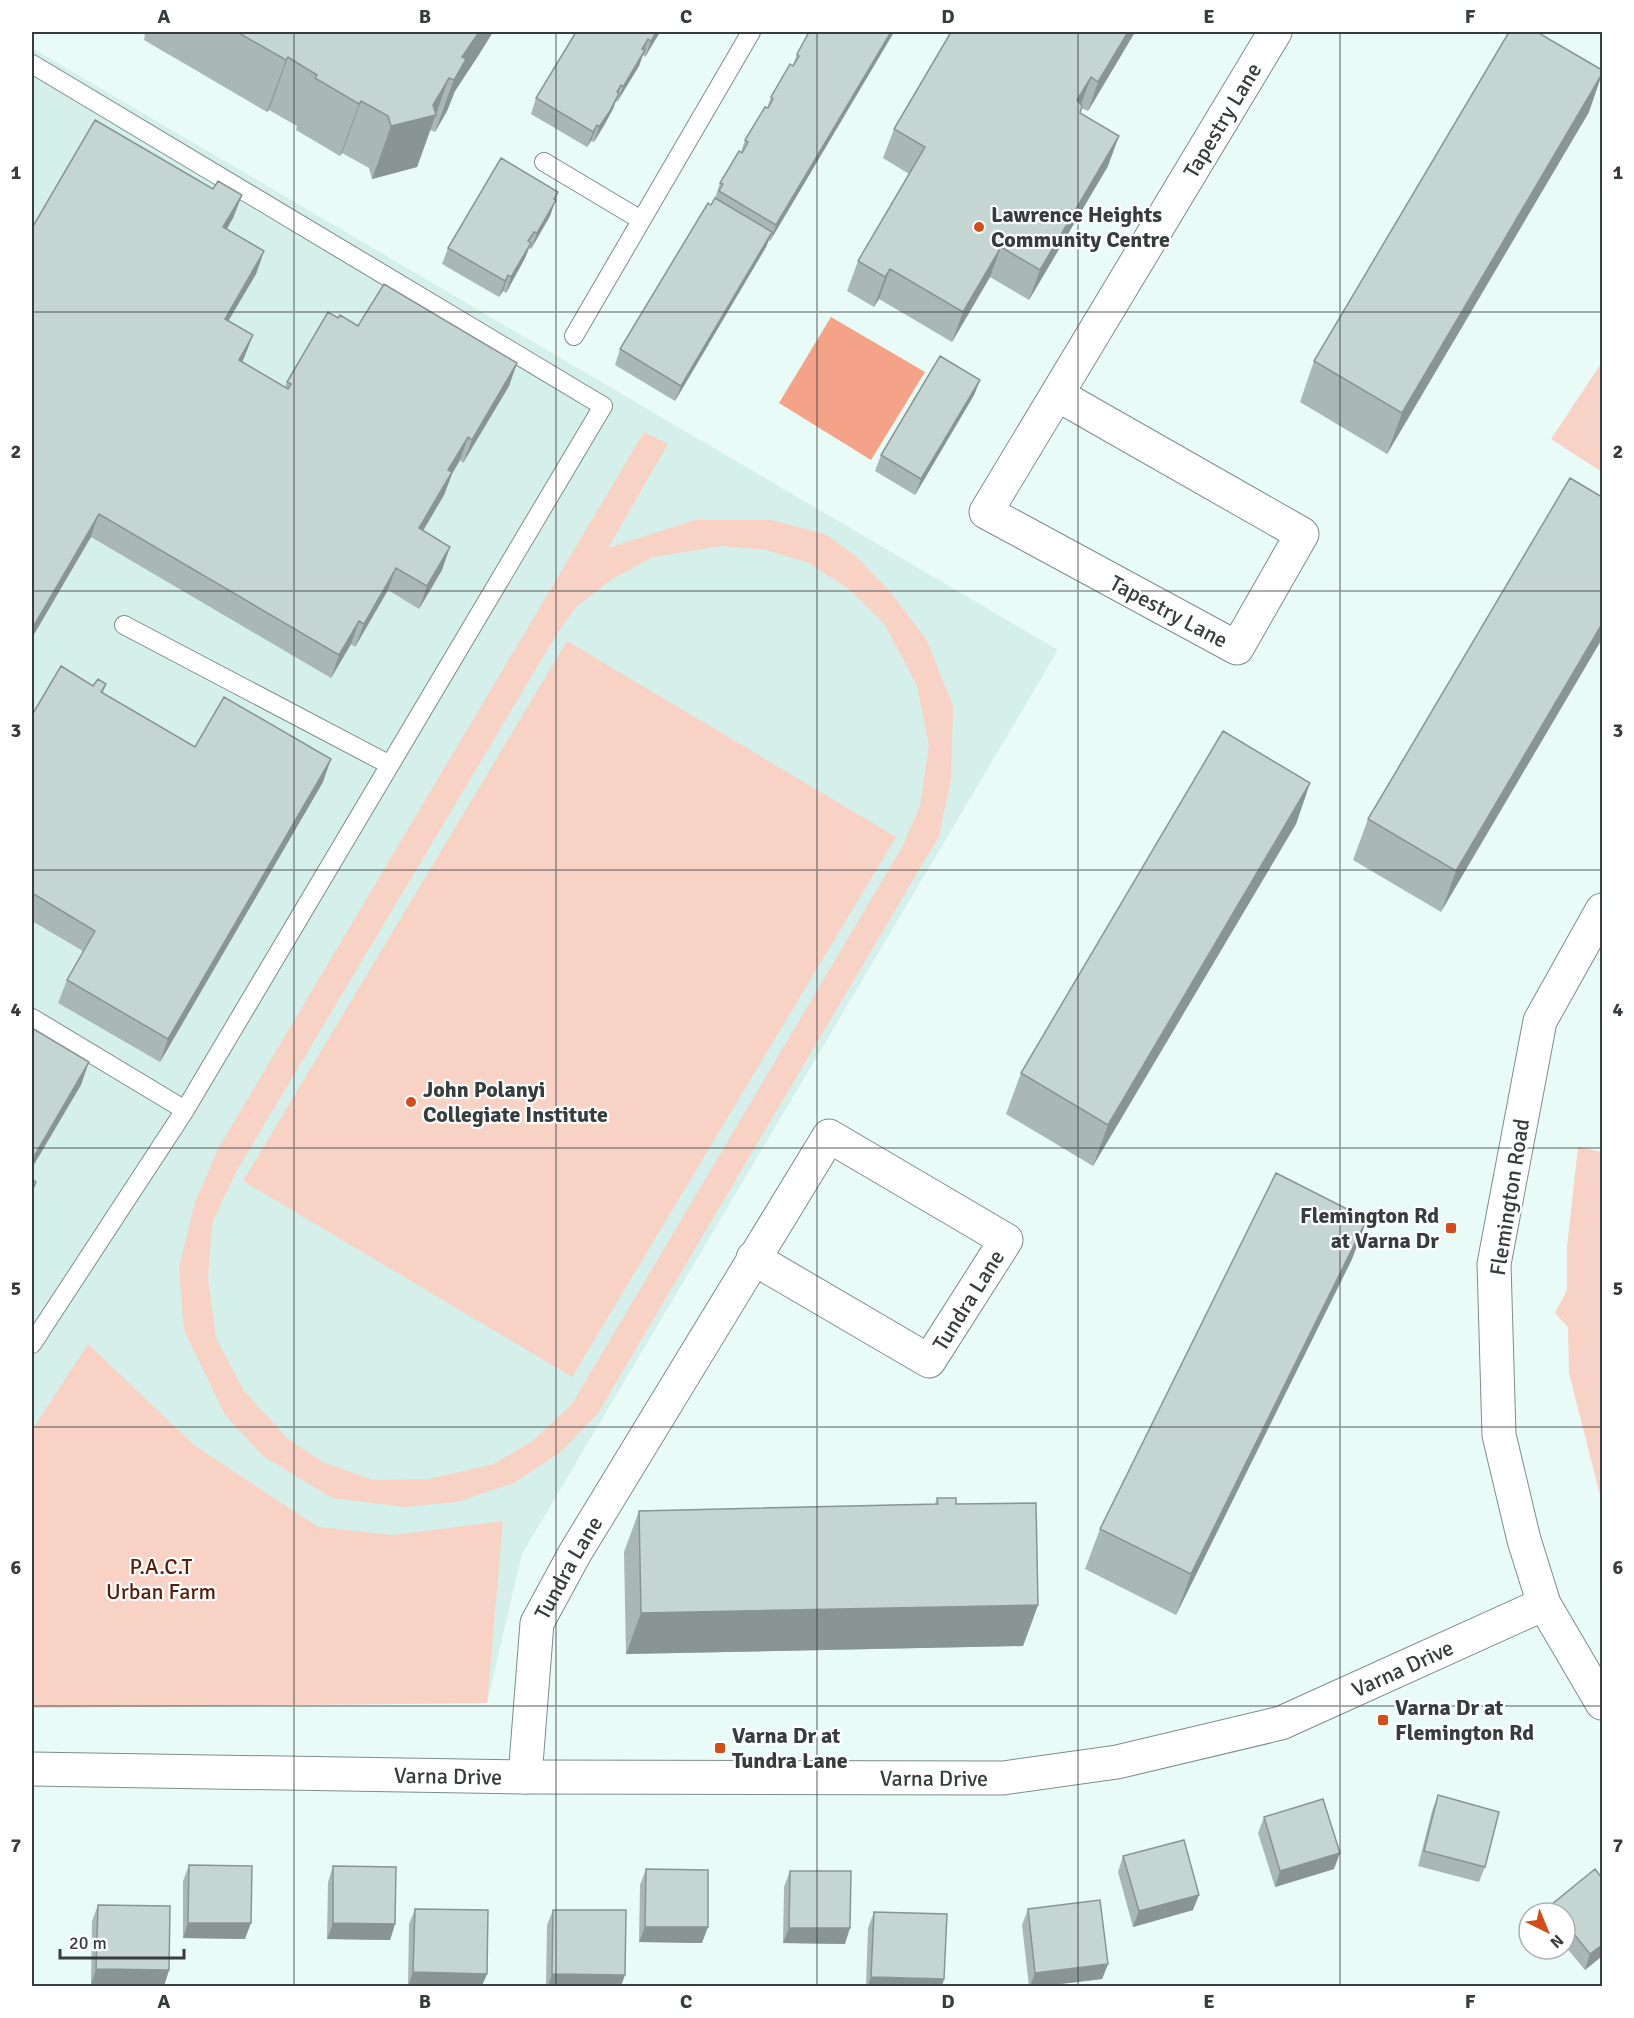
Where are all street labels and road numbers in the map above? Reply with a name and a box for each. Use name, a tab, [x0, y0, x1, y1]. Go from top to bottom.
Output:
street label: Tapestry Lane	[1177, 58, 1267, 183]
street label: Tapestry Lane	[1105, 569, 1232, 654]
street label: Flemington Road	[1484, 1117, 1535, 1278]
street label: Tundra Lane	[927, 1245, 1010, 1356]
street label: Tundra Lane	[529, 1511, 608, 1624]
street label: Varna Drive	[1348, 1634, 1458, 1703]
street label: Varna Drive	[394, 1762, 502, 1791]
street label: Varna Drive	[880, 1765, 988, 1792]

